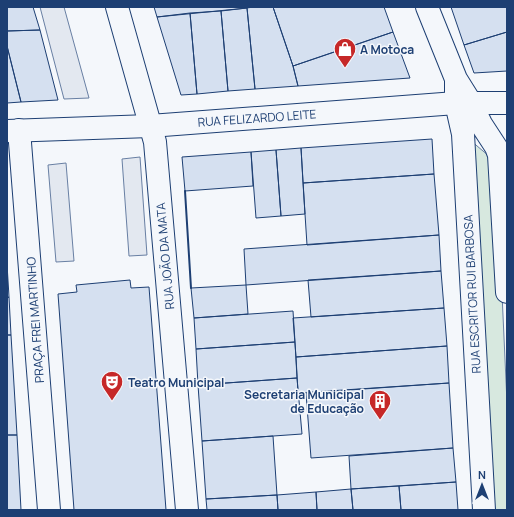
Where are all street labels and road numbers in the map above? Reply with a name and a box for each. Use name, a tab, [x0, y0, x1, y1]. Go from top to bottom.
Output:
street label: RUA FELIZARDO LEITE	[197, 105, 317, 131]
street label: RUA JOÃO DA MATA	[152, 201, 178, 310]
street label: RUA ESCRITOR RUI BARBOSA	[459, 214, 485, 374]
street label: PRAÇA FREI MARTINHO	[22, 256, 48, 384]

